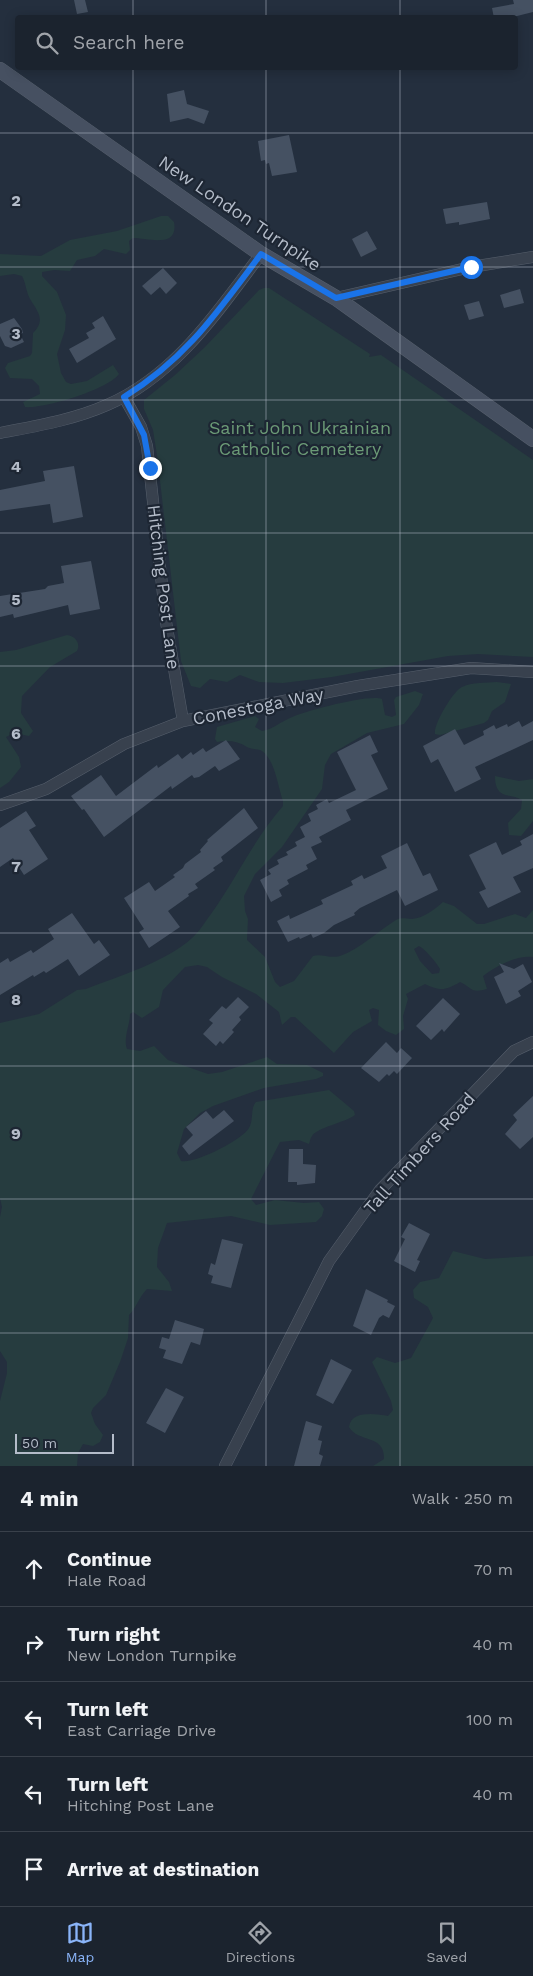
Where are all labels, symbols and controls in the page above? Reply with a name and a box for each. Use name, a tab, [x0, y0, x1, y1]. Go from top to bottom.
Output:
search box	[15, 15, 518, 70]
icon: search	[33, 29, 61, 57]
text: Search here	[73, 31, 184, 54]
street label: New London Turnpike	[155, 151, 325, 275]
text: 2	[11, 191, 21, 210]
route start	[460, 256, 483, 279]
text: 3	[11, 324, 21, 343]
park label: Saint John Ukrainian Catholic Cemetery	[209, 417, 391, 459]
text: 4	[11, 457, 21, 476]
route end	[139, 457, 162, 480]
street label: Hitching Post Lane	[143, 504, 185, 670]
text: 5	[11, 590, 21, 609]
street label: Conestoga Way	[191, 683, 326, 729]
text: 6	[11, 724, 21, 743]
text: 7	[11, 857, 21, 876]
text: 8	[11, 990, 21, 1009]
street label: Tall Timbers Road	[359, 1088, 479, 1218]
text: 9	[11, 1124, 21, 1143]
scale bar	[15, 1431, 114, 1454]
text: 50 m	[22, 1435, 57, 1451]
text: 4 min	[20, 1486, 78, 1511]
text: Walk · 250 m	[412, 1489, 513, 1508]
text: Continue	[67, 1548, 151, 1571]
icon: ahead	[20, 1555, 48, 1583]
text: 70 m	[474, 1560, 513, 1579]
text: Hale Road	[67, 1571, 146, 1590]
text: Turn right	[67, 1623, 160, 1646]
icon: right	[20, 1630, 48, 1658]
text: 40 m	[473, 1635, 513, 1654]
text: New London Turnpike	[67, 1646, 237, 1665]
text: Turn left	[67, 1698, 148, 1721]
icon: left	[20, 1705, 48, 1733]
text: 100 m	[466, 1710, 513, 1729]
text: East Carriage Drive	[67, 1721, 216, 1740]
text: Turn left	[67, 1773, 148, 1796]
icon: left	[20, 1780, 48, 1808]
text: 40 m	[473, 1785, 513, 1804]
text: Hitching Post Lane	[67, 1796, 214, 1815]
icon: arrive	[20, 1855, 48, 1883]
text: Arrive at destination	[67, 1858, 259, 1881]
tab: Map	[66, 1919, 94, 1965]
tab: Directions	[226, 1919, 295, 1965]
tab: Saved	[427, 1919, 467, 1965]

